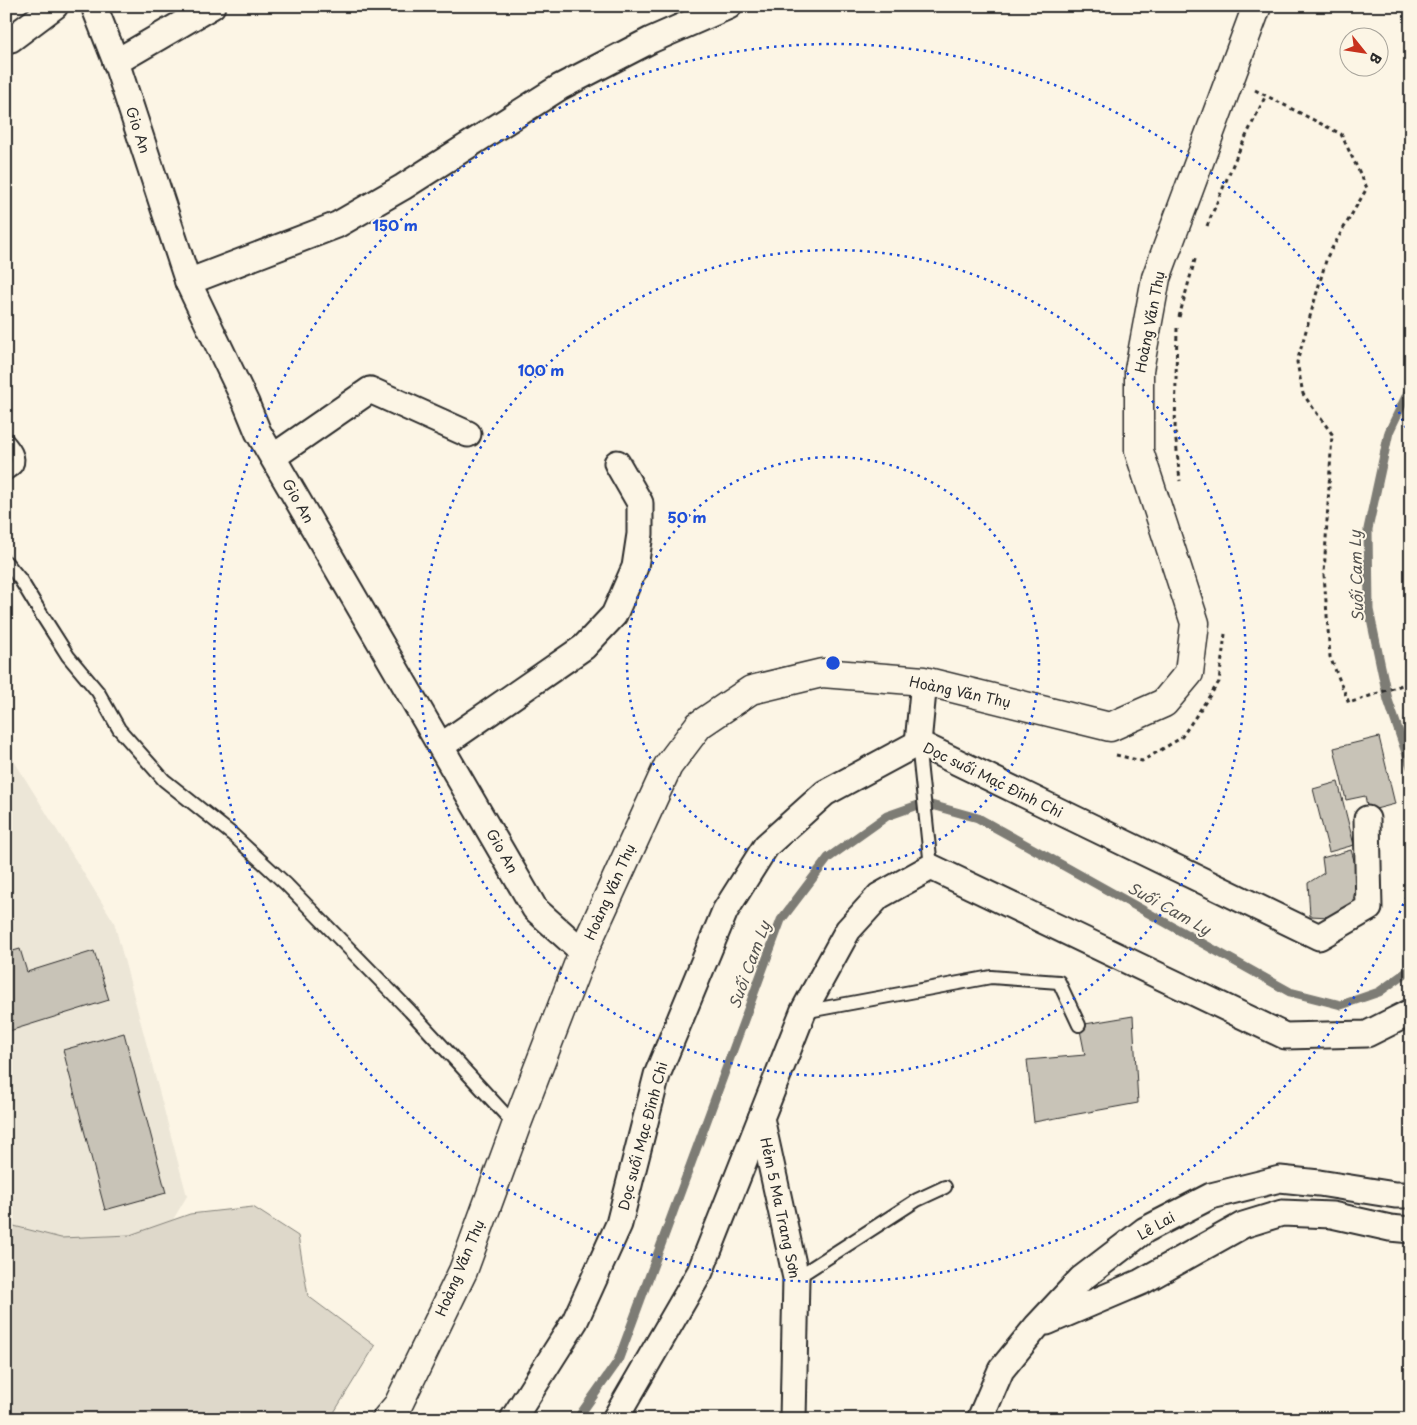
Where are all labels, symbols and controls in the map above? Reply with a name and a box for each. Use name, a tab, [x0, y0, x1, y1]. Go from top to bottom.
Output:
north arrow	[1340, 28, 1390, 78]
text: B	[1364, 49, 1387, 68]
street label: Gio An	[121, 104, 156, 156]
text: 150 m	[372, 213, 418, 236]
street label: Hoàng Văn Thụ	[1129, 269, 1170, 375]
text: 100 m	[518, 358, 564, 381]
street label: Gio An	[277, 475, 320, 527]
text: 50 m	[668, 505, 706, 528]
water label: Suối Cam Ly	[1342, 528, 1369, 622]
centre of rings	[824, 654, 842, 672]
street label: Hoàng Văn Thụ	[907, 671, 1013, 713]
street label: Dọc suối Mạc Đĩnh Chi	[920, 737, 1067, 823]
street label: Gio An	[481, 825, 524, 877]
street label: Hoàng Văn Thụ	[579, 840, 640, 943]
water label: Suối Cam Ly	[1124, 875, 1217, 941]
water label: Suối Cam Ly	[722, 916, 776, 1011]
street label: Dọc suối Mạc Đĩnh Chi	[613, 1059, 672, 1212]
street label: Hẻm 5 Ma Trang Sơn	[755, 1135, 806, 1280]
street label: Lê Lai	[1133, 1206, 1179, 1245]
street label: Hoàng Văn Thụ	[430, 1216, 489, 1319]

